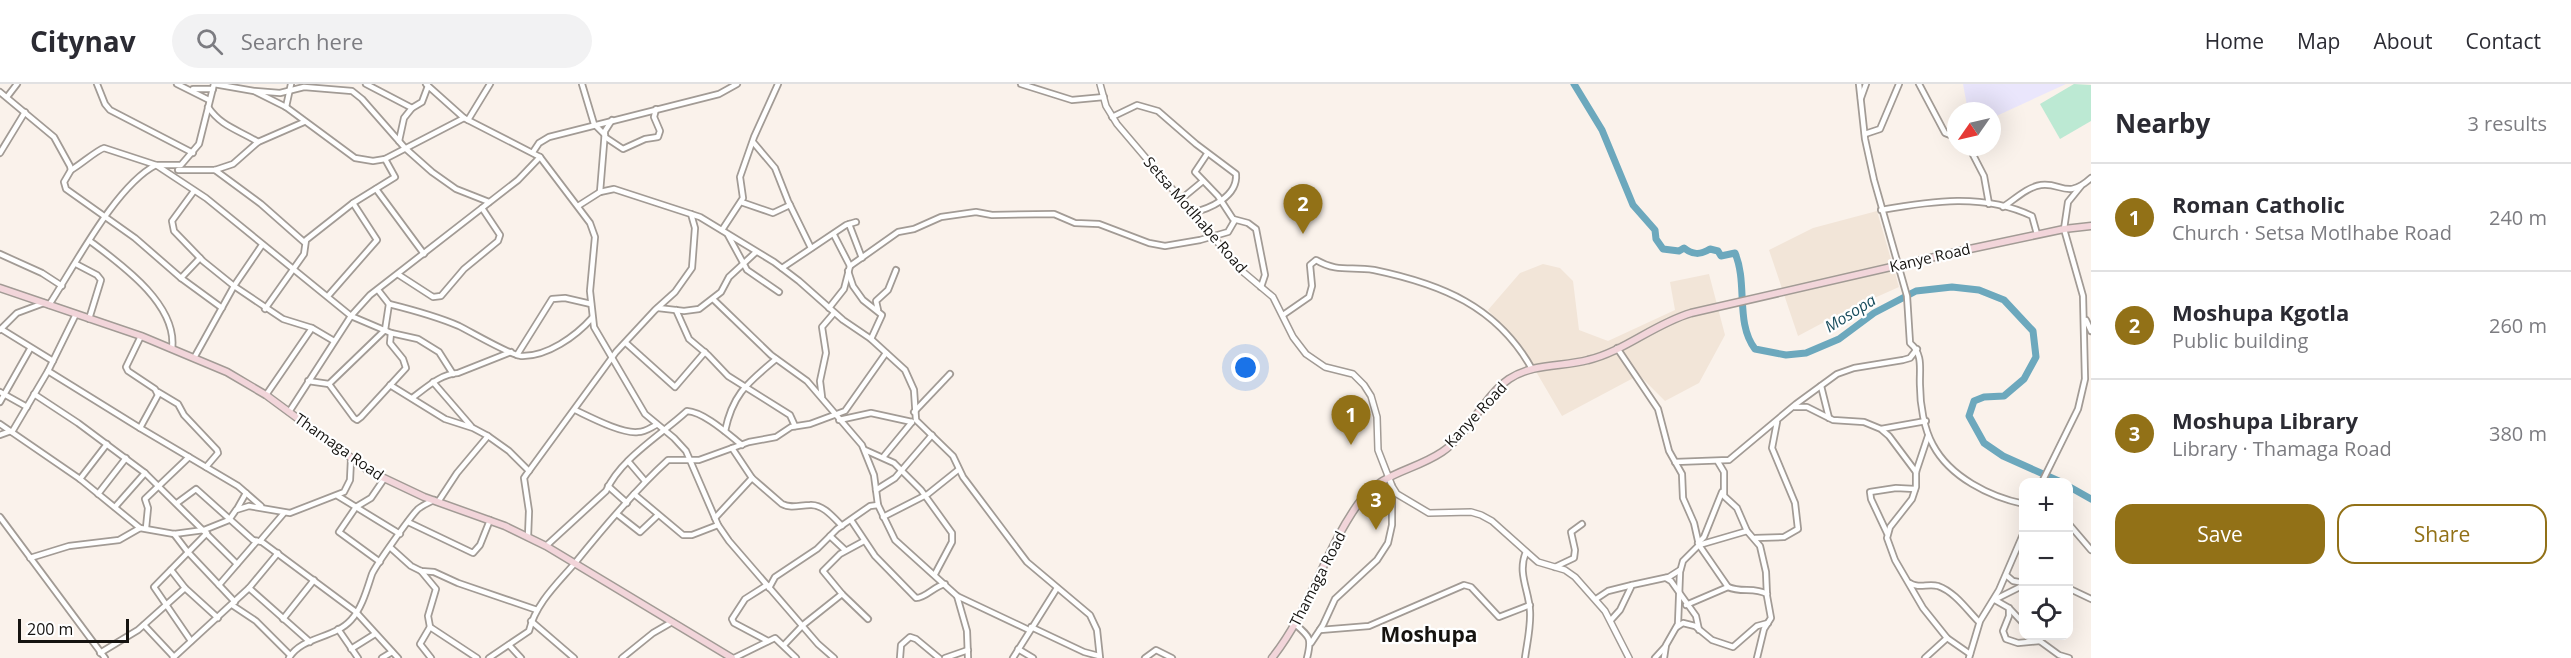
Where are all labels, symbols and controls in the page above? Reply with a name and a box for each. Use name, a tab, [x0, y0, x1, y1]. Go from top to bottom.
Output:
search box	[172, 14, 592, 68]
text: Citynav	[30, 22, 136, 60]
icon: search	[193, 25, 226, 58]
text: Search here	[241, 26, 363, 56]
text: Home	[2205, 27, 2264, 55]
text: Map	[2297, 27, 2340, 55]
text: About	[2373, 27, 2433, 55]
text: Contact	[2466, 27, 2541, 55]
north arrow	[1947, 102, 2001, 156]
text: Nearby	[2115, 105, 2210, 141]
text: 3 results	[2467, 110, 2547, 137]
street label: Setsa Motlhabe Road	[1140, 152, 1252, 277]
pin: 2	[1284, 184, 1322, 234]
text: Roman Catholic	[2172, 189, 2345, 219]
text: 1	[2129, 204, 2140, 231]
text: 240 m	[2489, 204, 2547, 231]
text: Church · Setsa Motlhabe Road	[2172, 219, 2452, 246]
street label: Kanye Road	[1887, 238, 1972, 276]
water label: Mosopa	[1820, 289, 1880, 337]
text: Moshupa Kgotla	[2172, 297, 2349, 327]
text: 2	[2129, 312, 2140, 339]
text: 260 m	[2489, 312, 2547, 339]
text: Public building	[2172, 327, 2308, 354]
your location	[1231, 353, 1260, 382]
street label: Kanye Road	[1440, 377, 1511, 451]
pin: 1	[1332, 396, 1370, 445]
text: Moshupa Library	[2172, 405, 2358, 435]
street label: Thamaga Road	[291, 408, 388, 484]
text: 3	[2129, 420, 2140, 447]
text: 380 m	[2489, 420, 2547, 447]
text: Library · Thamaga Road	[2172, 435, 2392, 462]
map controls	[2019, 478, 2073, 640]
button: +	[2019, 478, 2073, 532]
pin: 3	[1356, 480, 1396, 530]
button: Save	[2115, 504, 2325, 564]
button: Share	[2337, 504, 2547, 564]
street label: Thamaga Road	[1285, 528, 1350, 630]
button: −	[2019, 532, 2073, 586]
button: locate	[2019, 586, 2073, 640]
scale bar	[18, 616, 129, 644]
text: 200 m	[27, 618, 73, 640]
district label: Moshupa	[1381, 620, 1477, 648]

